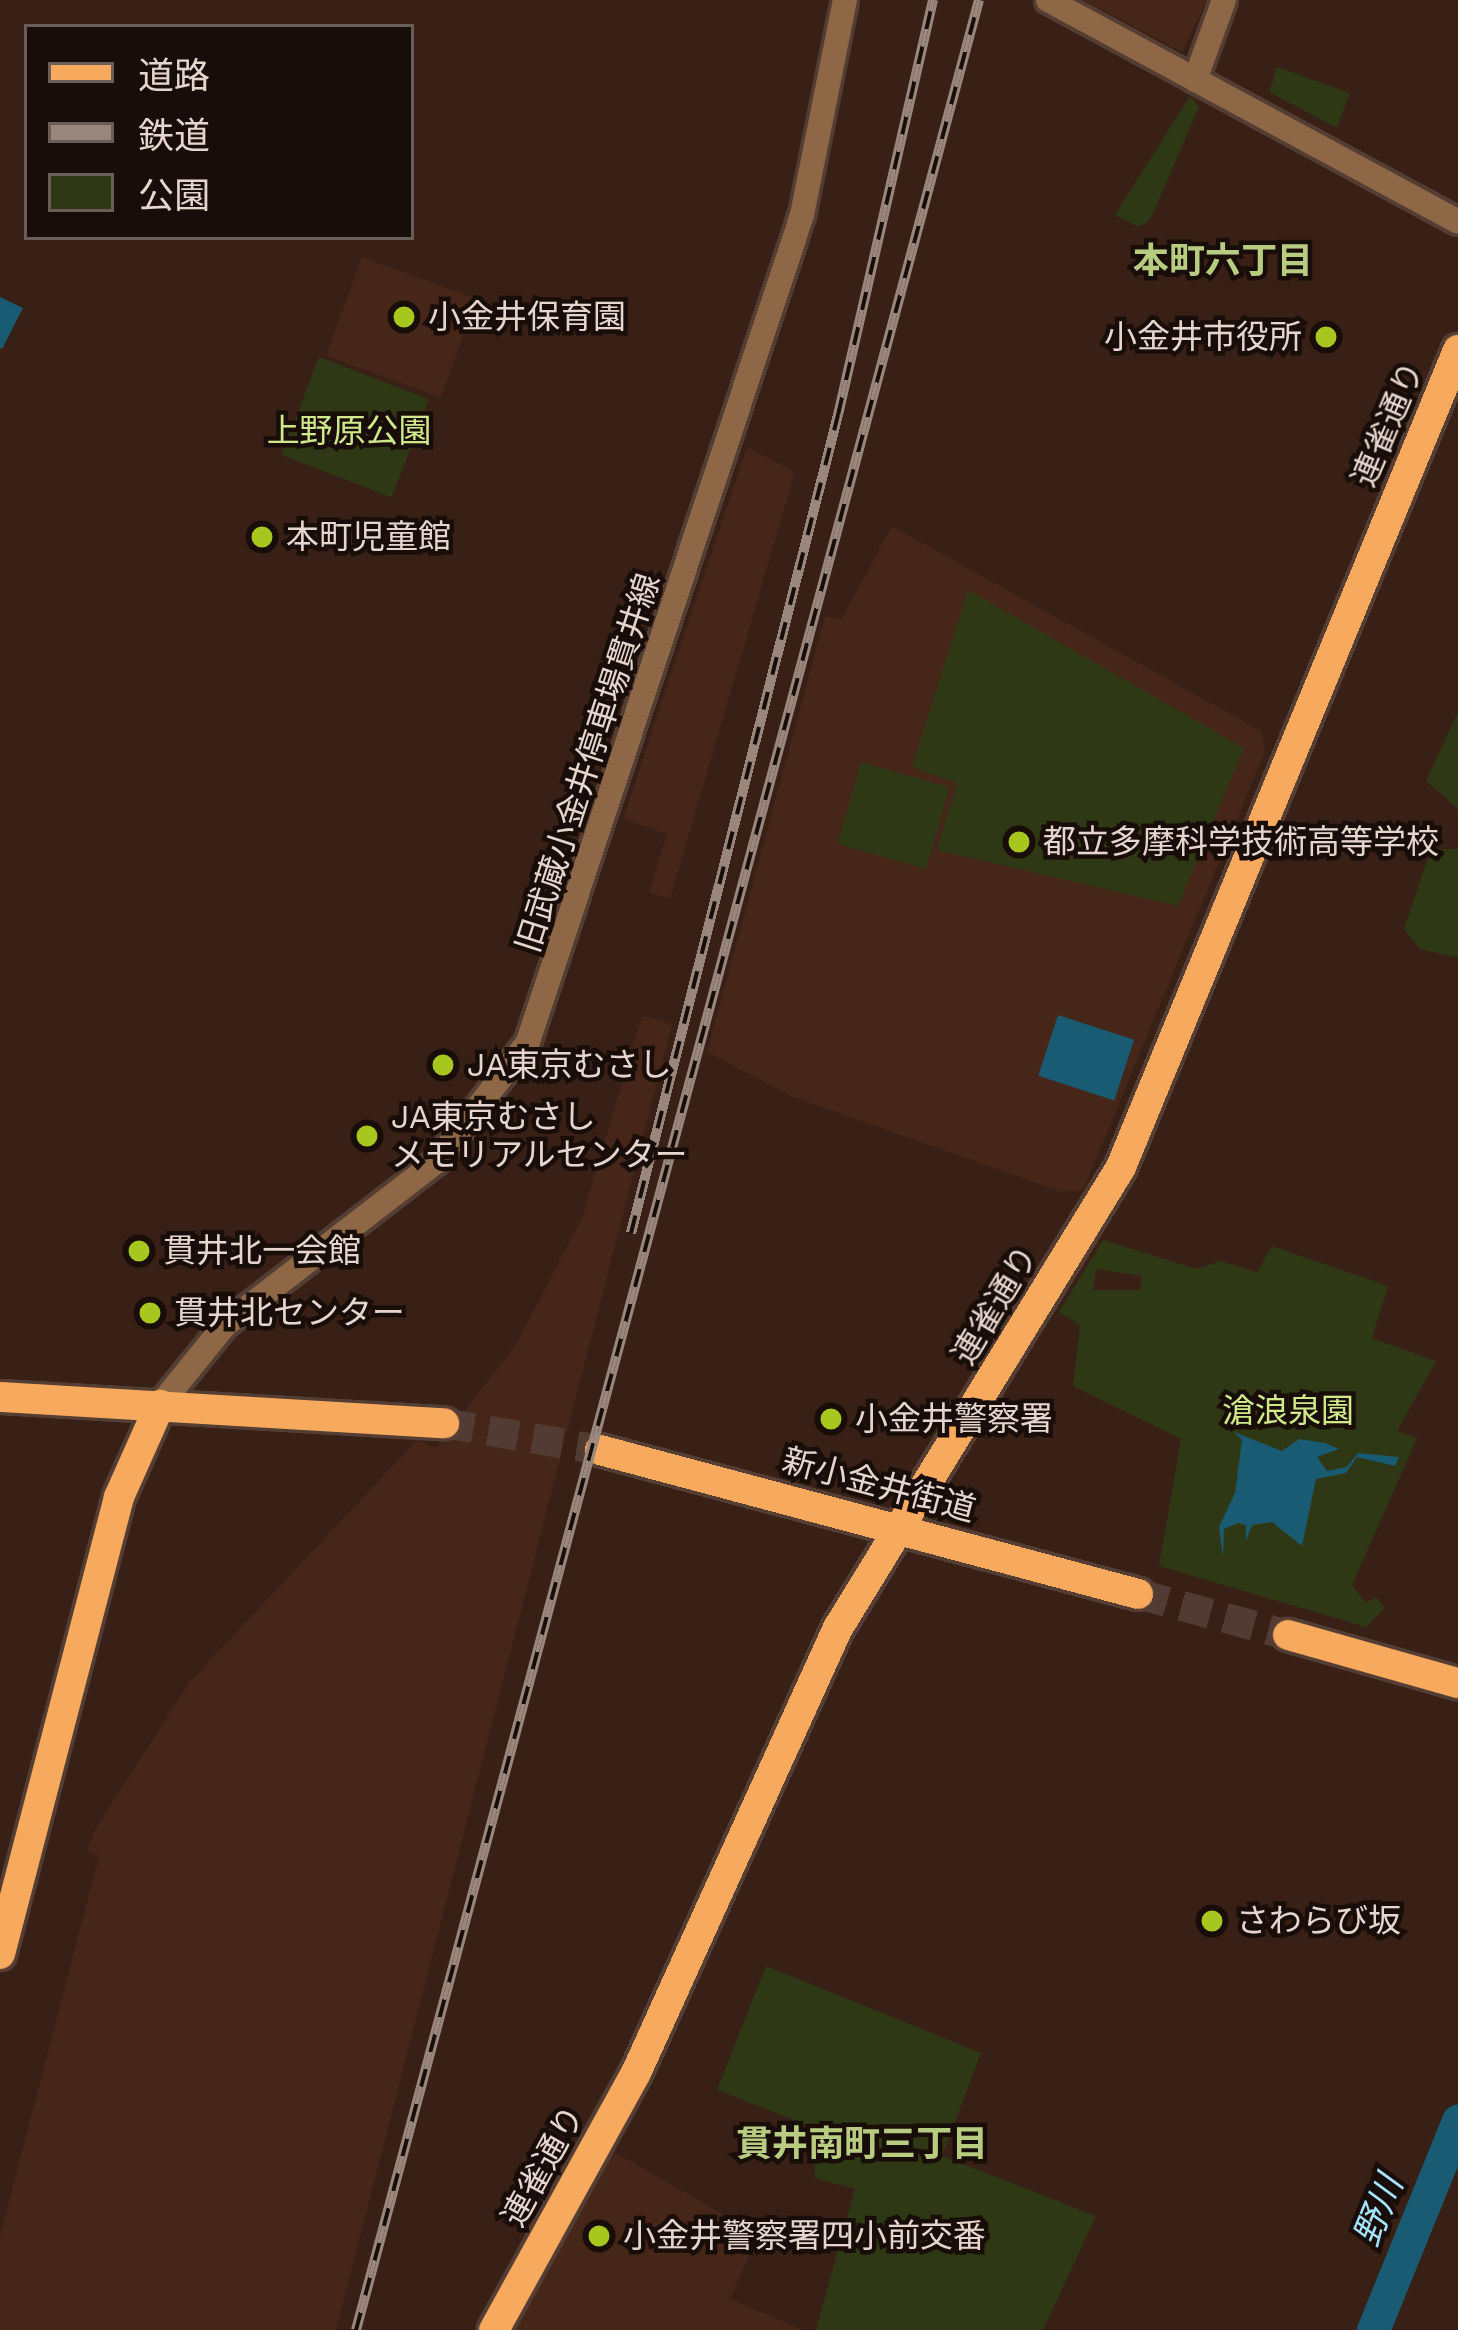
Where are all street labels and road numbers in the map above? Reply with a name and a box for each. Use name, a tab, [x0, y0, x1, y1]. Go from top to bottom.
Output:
street label: 連雀通り	[1344, 356, 1432, 492]
street label: 旧武蔵小金井停車場貫井線	[508, 569, 668, 957]
street label: 連雀通り	[944, 1238, 1046, 1372]
street label: 新小金井街道	[778, 1440, 980, 1530]
street label: 連雀通り	[494, 2099, 592, 2233]

